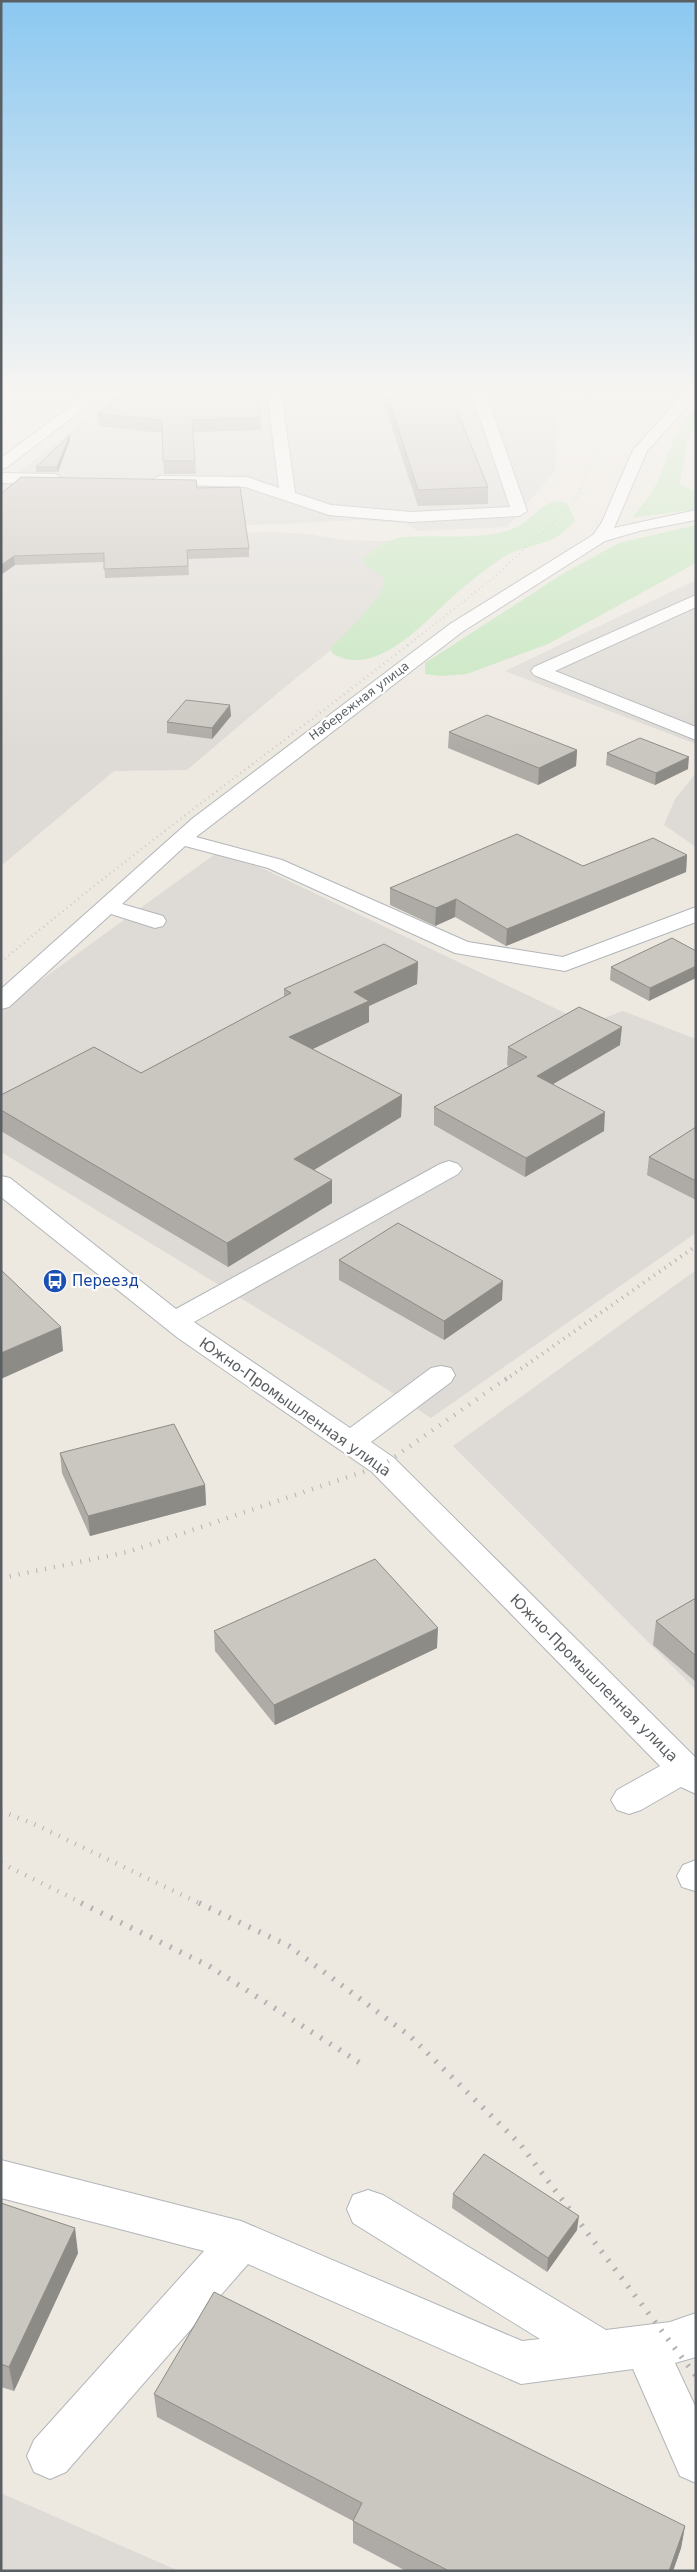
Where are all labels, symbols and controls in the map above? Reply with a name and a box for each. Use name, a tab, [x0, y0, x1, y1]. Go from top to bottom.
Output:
street label: Набережная улица	[306, 659, 412, 743]
bus stop icon: Переезд	[42, 1268, 68, 1294]
place label: Переезд	[72, 1272, 139, 1290]
street label: Южно-Промышленная улица	[196, 1334, 394, 1480]
street label: Южно-Промышленная улица	[506, 1590, 682, 1766]

